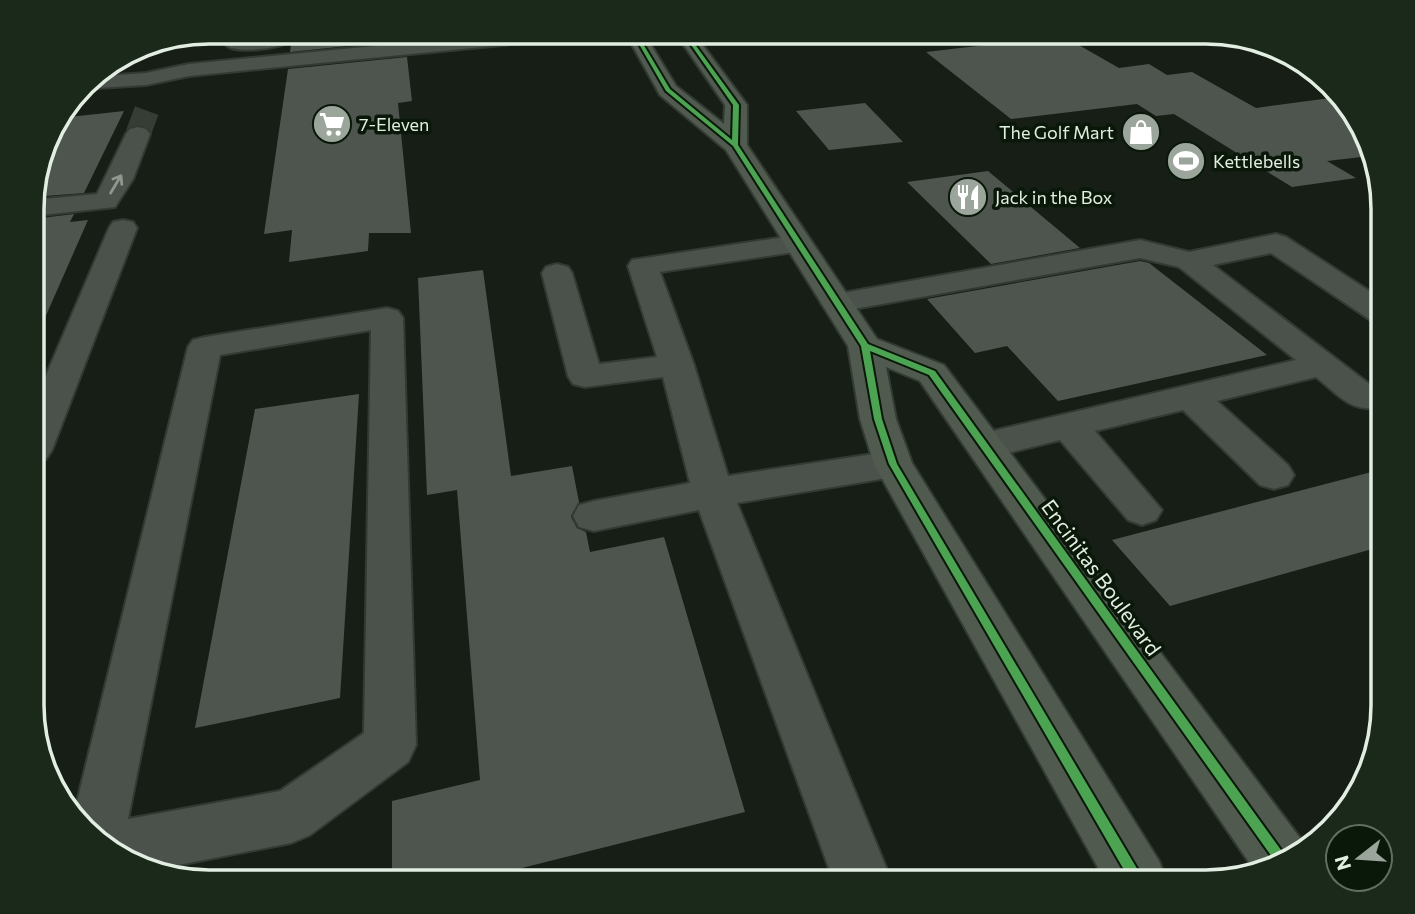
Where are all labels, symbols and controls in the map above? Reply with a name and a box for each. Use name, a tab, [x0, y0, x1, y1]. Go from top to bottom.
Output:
supermarket icon: 7-Eleven	[311, 103, 353, 145]
shop icon: The Golf Mart	[1120, 111, 1162, 153]
place label: 7-Eleven	[359, 113, 429, 135]
place label: The Golf Mart	[999, 121, 1114, 143]
sports icon: Kettlebells	[1165, 140, 1207, 182]
place label: Kettlebells	[1213, 150, 1300, 172]
one-way arrow	[109, 175, 123, 195]
restaurant icon: Jack in the Box	[947, 176, 989, 218]
place label: Jack in the Box	[995, 186, 1113, 208]
street label: Encinitas Boulevard	[1037, 494, 1167, 660]
north arrow	[1324, 823, 1394, 893]
text: N	[1329, 853, 1355, 873]

